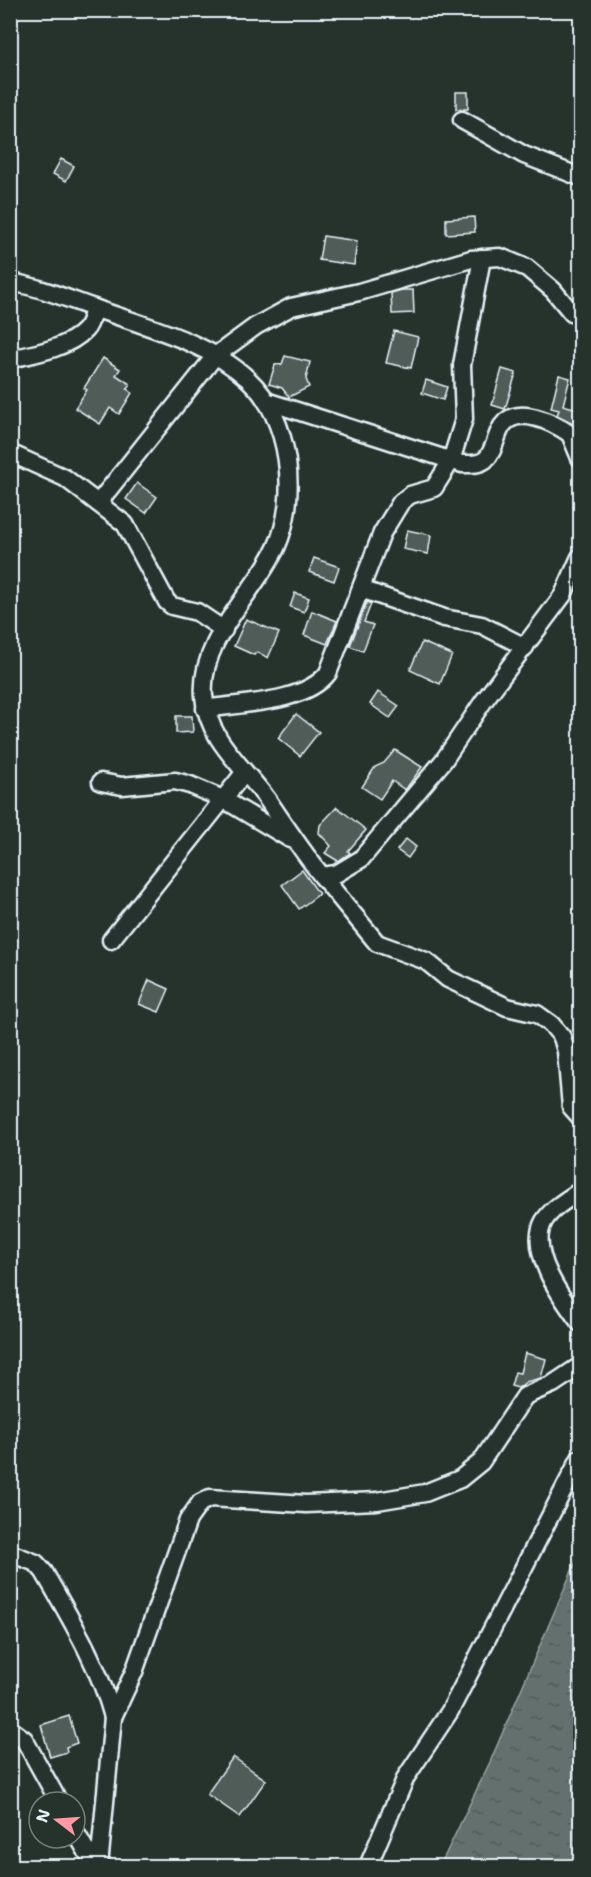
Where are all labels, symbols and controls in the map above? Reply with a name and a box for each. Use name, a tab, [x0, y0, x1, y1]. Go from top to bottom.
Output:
north arrow	[27, 1790, 87, 1850]
text: N	[31, 1807, 55, 1825]

